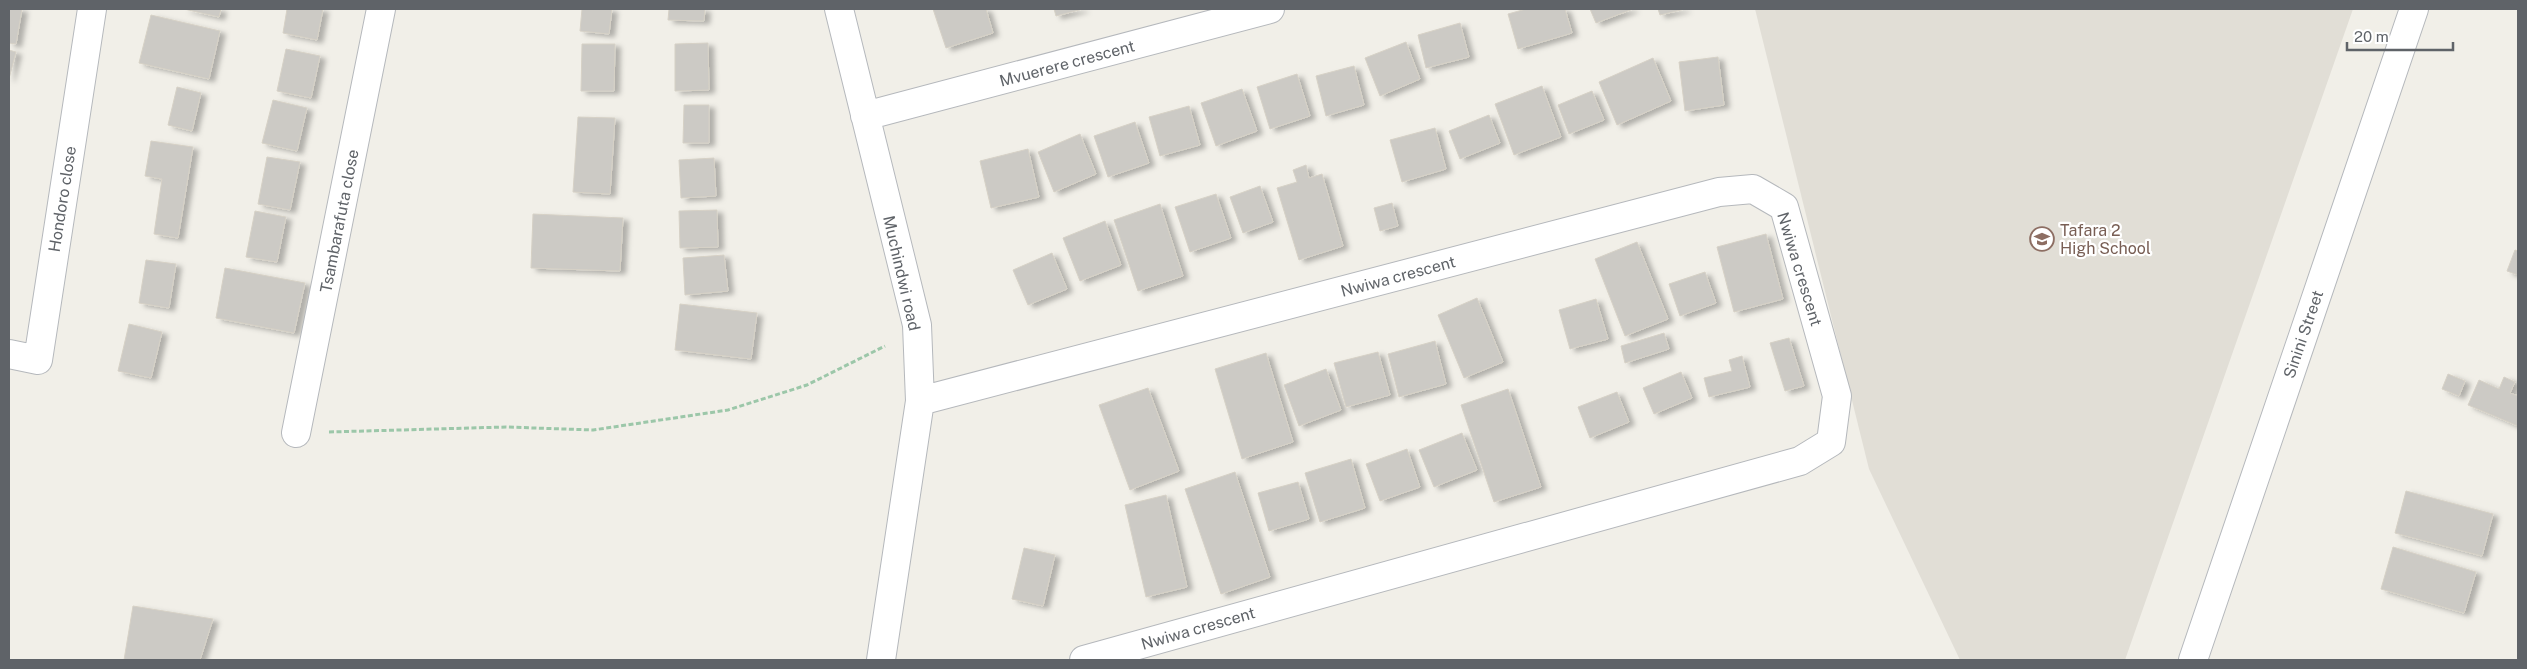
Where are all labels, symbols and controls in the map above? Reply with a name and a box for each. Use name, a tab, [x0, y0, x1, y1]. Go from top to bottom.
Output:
scale bar	[2347, 20, 2453, 52]
text: 20 m	[2354, 28, 2389, 45]
street label: Mvuerere crescent	[997, 36, 1137, 91]
street label: Hondoro close	[45, 145, 80, 253]
street label: Tsambarafuta close	[316, 148, 363, 294]
street label: Nwiwa crescent	[1773, 210, 1826, 328]
street label: Muchindwi road	[879, 214, 924, 333]
place label: Tafara 2 High School	[2060, 221, 2151, 258]
school or university icon: Tafara 2 High School	[2029, 226, 2055, 252]
street label: Nwiwa crescent	[1339, 252, 1458, 301]
street label: Sinini Street	[2280, 288, 2327, 381]
street label: Nwiwa crescent	[1139, 603, 1257, 654]

